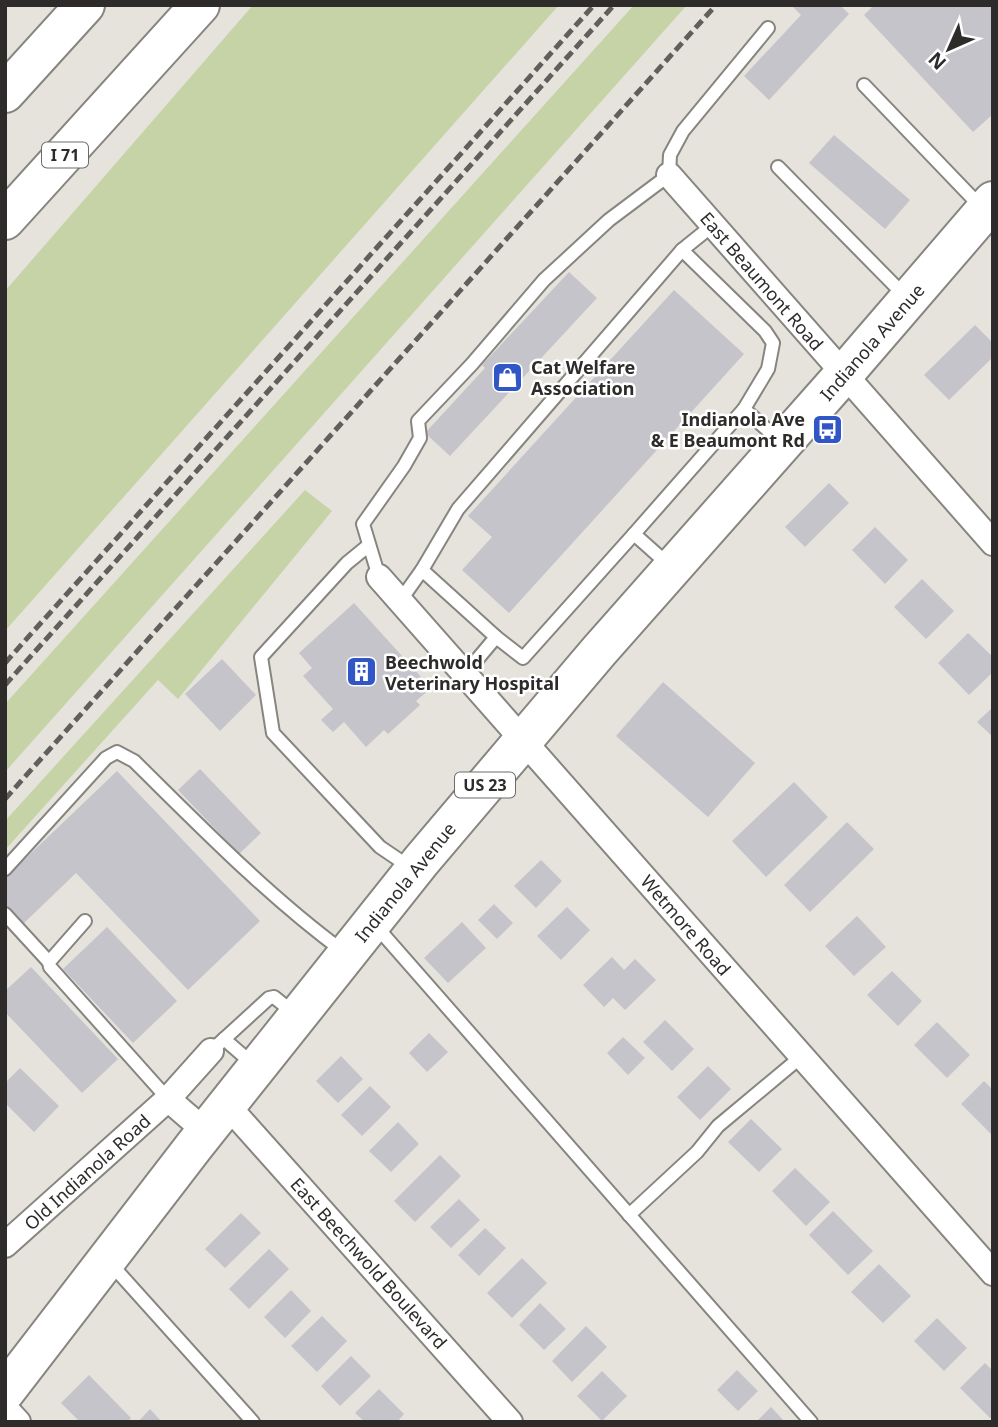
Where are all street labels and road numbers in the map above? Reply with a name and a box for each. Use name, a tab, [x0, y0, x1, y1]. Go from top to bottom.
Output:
road number: I 71	[42, 142, 88, 168]
street label: East Beaumont Road	[695, 207, 829, 355]
street label: Indianola Avenue	[815, 278, 929, 406]
road number: US 23	[455, 772, 515, 798]
street label: Indianola Avenue	[349, 817, 461, 947]
street label: Wetmore Road	[636, 870, 736, 980]
street label: Old Indianola Road	[19, 1109, 155, 1235]
street label: East Beechwold Boulevard	[286, 1172, 452, 1354]

